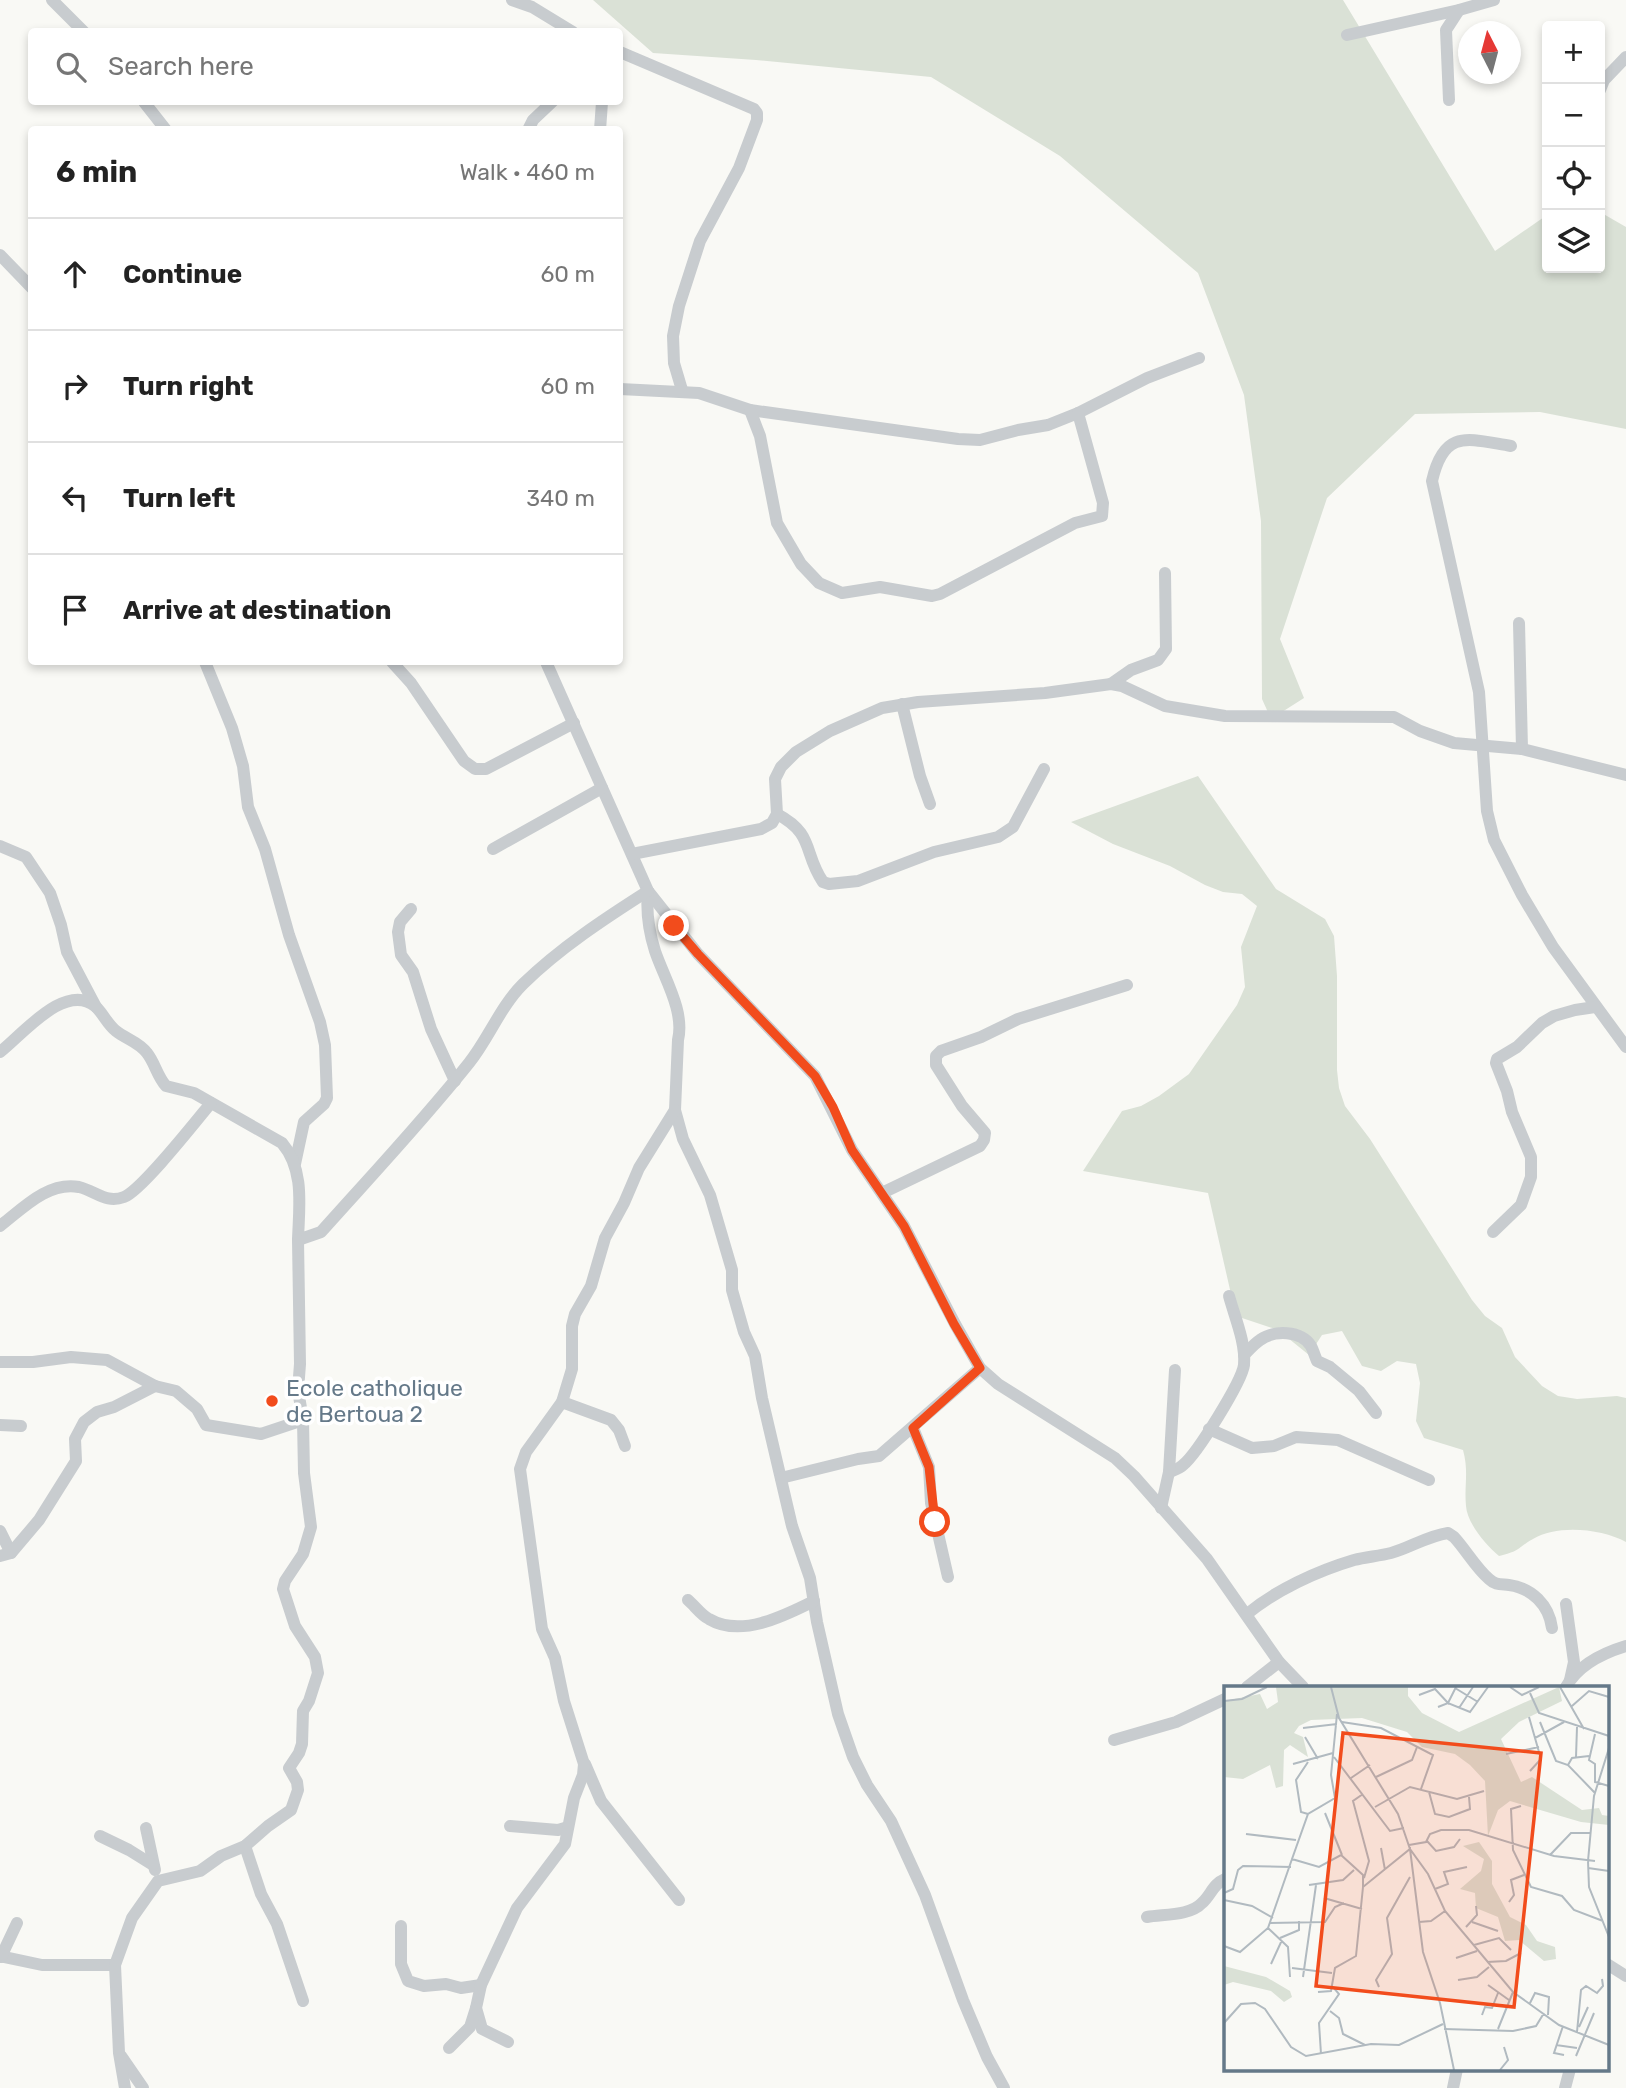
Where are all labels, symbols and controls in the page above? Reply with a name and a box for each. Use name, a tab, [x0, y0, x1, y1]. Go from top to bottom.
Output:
north arrow	[1458, 21, 1521, 84]
map controls	[1542, 21, 1605, 273]
button: +	[1542, 21, 1605, 84]
search box	[28, 28, 623, 105]
icon: search	[52, 48, 90, 86]
text: Search here	[108, 51, 254, 82]
button: −	[1542, 84, 1605, 147]
button: locate	[1542, 147, 1605, 210]
text: 6 min	[56, 154, 137, 190]
text: Walk · 460 m	[459, 158, 595, 186]
button: layers	[1542, 210, 1605, 273]
icon: ahead	[56, 255, 94, 293]
text: Continue	[123, 259, 242, 290]
text: 60 m	[540, 260, 595, 288]
icon: right	[56, 367, 94, 405]
text: Turn right	[123, 371, 253, 402]
text: 60 m	[540, 372, 595, 400]
icon: left	[56, 479, 94, 517]
text: Turn left	[123, 483, 235, 514]
text: 340 m	[526, 484, 595, 512]
icon: arrive	[56, 591, 94, 629]
text: Arrive at destination	[123, 595, 391, 626]
route end	[658, 910, 689, 941]
place label: Ecole catholique de Bertoua 2	[286, 1374, 463, 1428]
marker: Ecole catholique de Bertoua 2	[264, 1393, 280, 1409]
route start	[919, 1506, 950, 1537]
inset map	[1224, 1686, 1608, 2070]

